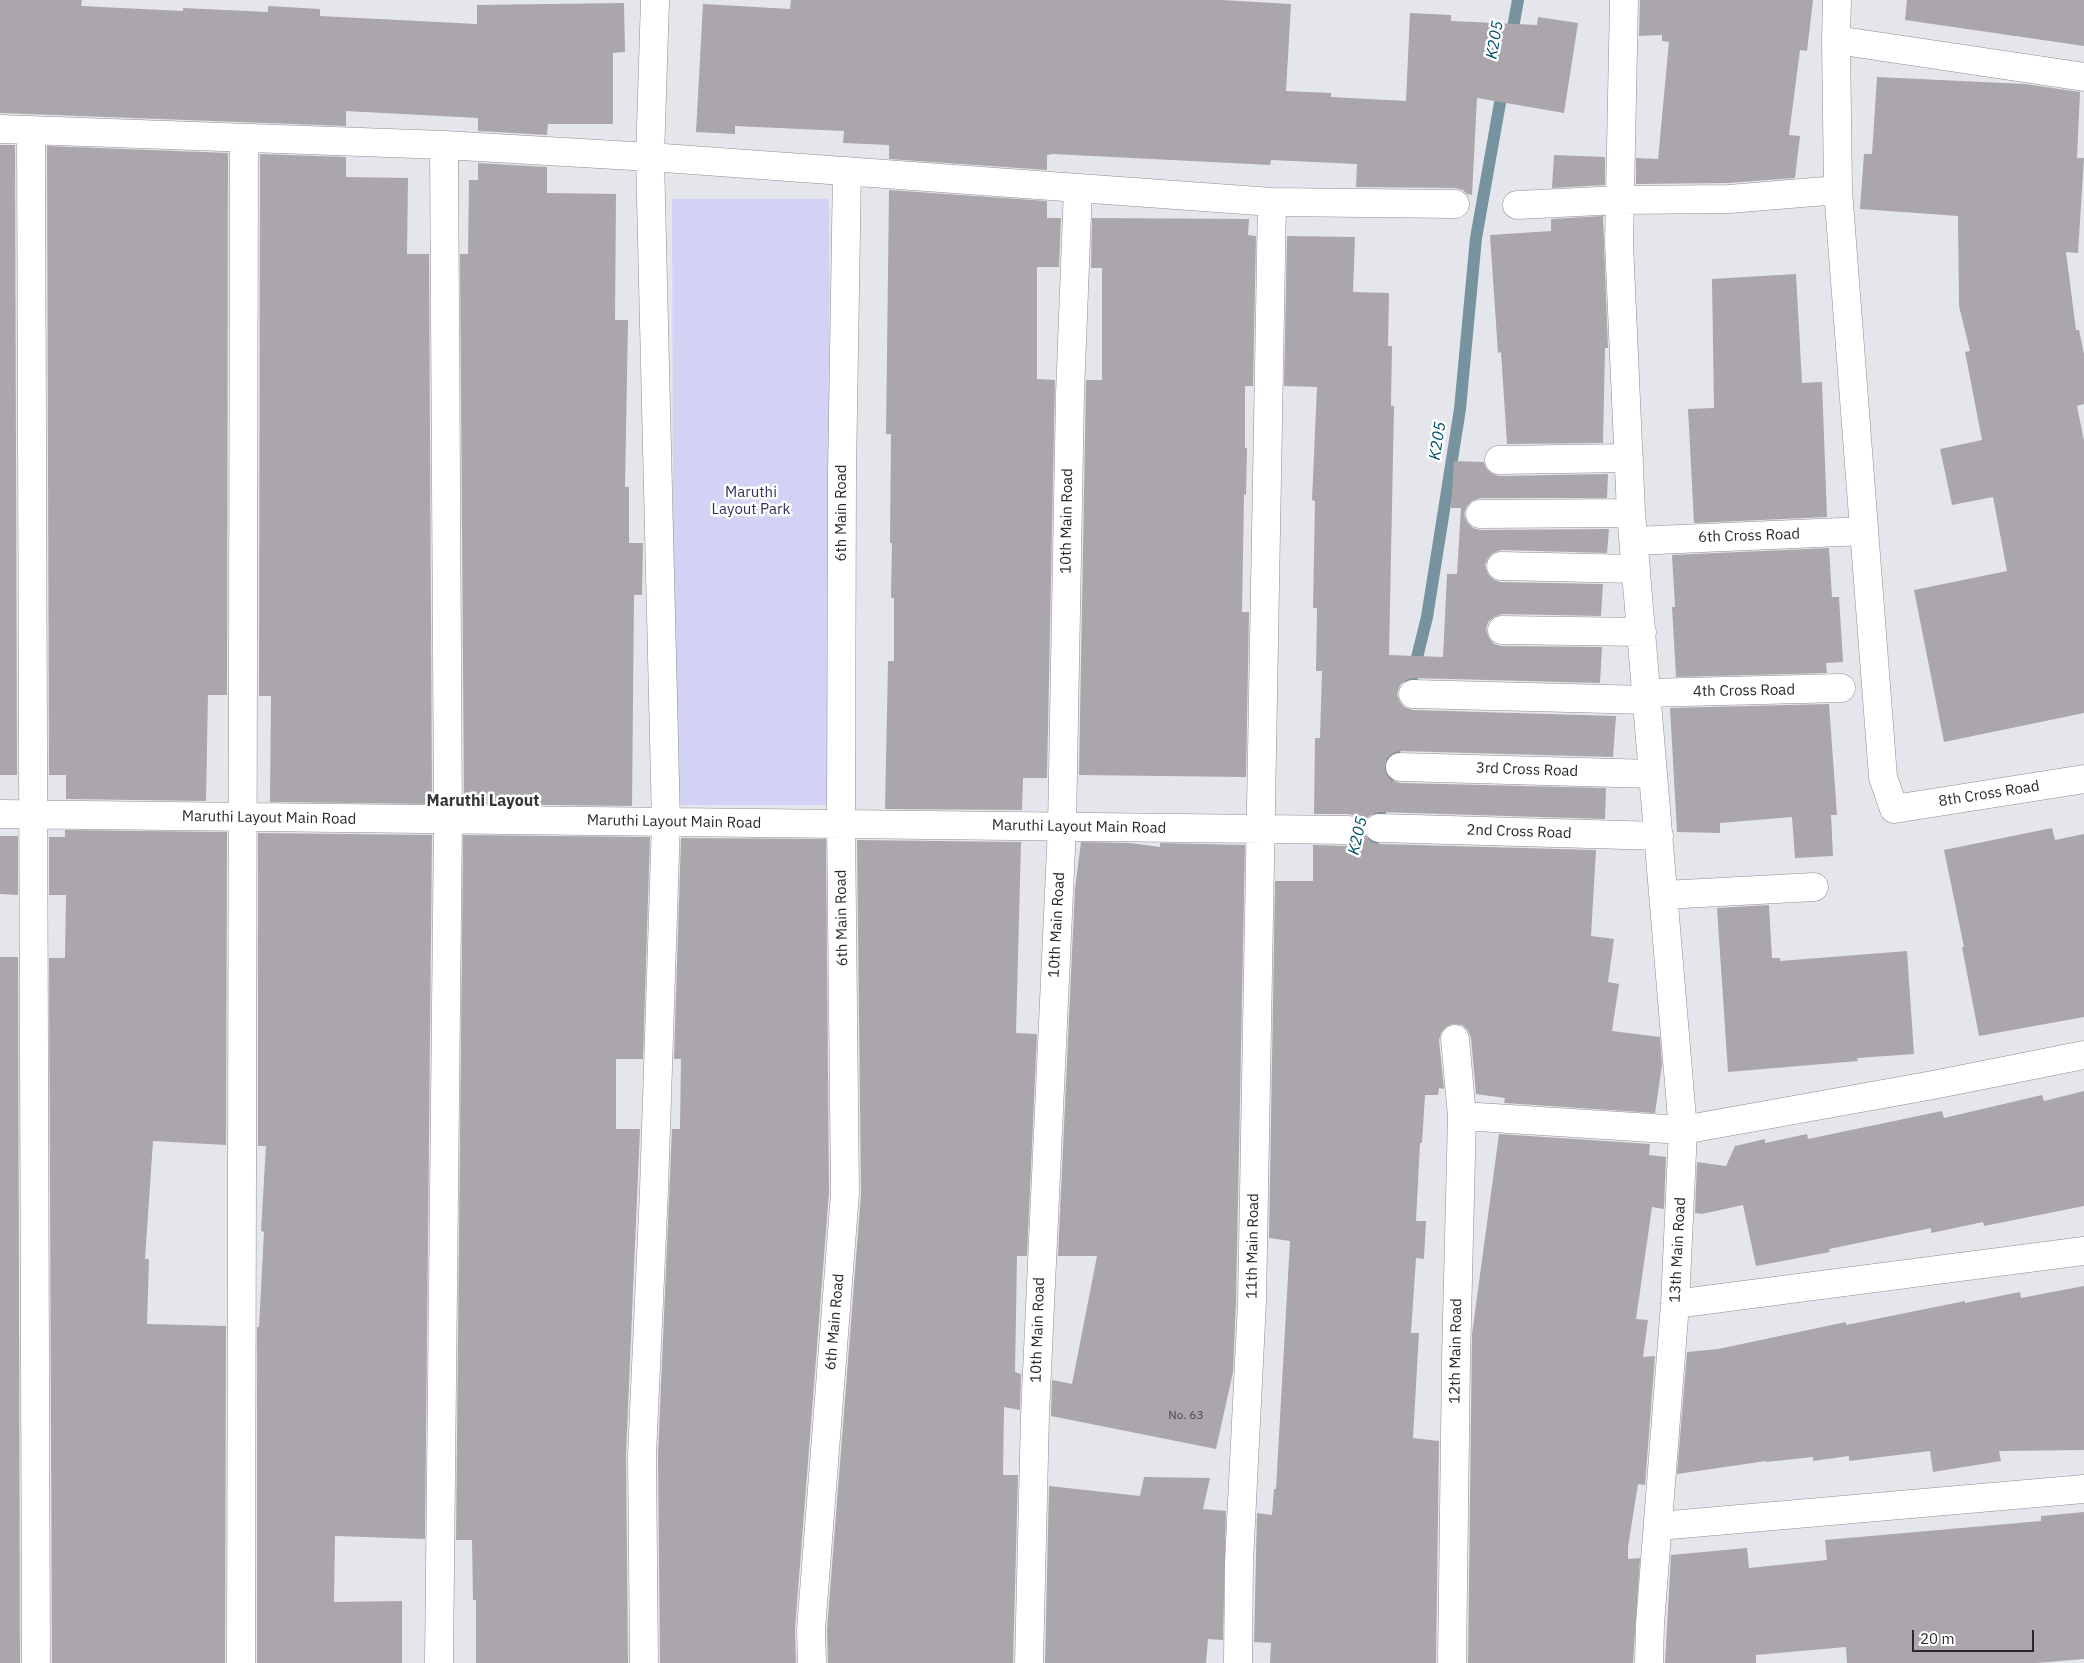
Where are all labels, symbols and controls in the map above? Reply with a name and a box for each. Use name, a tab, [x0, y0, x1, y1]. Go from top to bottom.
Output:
water label: K205	[1482, 19, 1508, 61]
water label: K205	[1425, 420, 1451, 462]
street label: 6th Main Road	[833, 465, 851, 561]
street label: 10th Main Road	[1057, 468, 1077, 574]
park label: Maruthi Layout Park	[712, 484, 790, 519]
street label: 6th Cross Road	[1698, 525, 1800, 547]
street label: 4th Cross Road	[1693, 681, 1795, 701]
street label: 3rd Cross Road	[1476, 759, 1578, 781]
street label: 8th Cross Road	[1937, 777, 2041, 811]
district label: Maruthi Layout	[427, 791, 539, 811]
street label: Maruthi Layout Main Road	[182, 807, 356, 829]
street label: Maruthi Layout Main Road	[587, 811, 761, 833]
water label: K205	[1344, 815, 1372, 857]
street label: Maruthi Layout Main Road	[992, 816, 1166, 838]
street label: 2nd Cross Road	[1466, 821, 1572, 843]
street label: 6th Main Road	[832, 869, 852, 967]
street label: 10th Main Road	[1045, 872, 1069, 978]
street label: 11th Main Road	[1243, 1193, 1263, 1299]
street label: 13th Main Road	[1666, 1197, 1690, 1303]
street label: 6th Main Road	[822, 1273, 848, 1371]
street label: 10th Main Road	[1027, 1277, 1049, 1383]
street label: 12th Main Road	[1446, 1298, 1466, 1404]
house number: No. 63	[1168, 1409, 1204, 1423]
scale bar	[1914, 1620, 2036, 1652]
text: 20 m	[1920, 1629, 1955, 1648]

